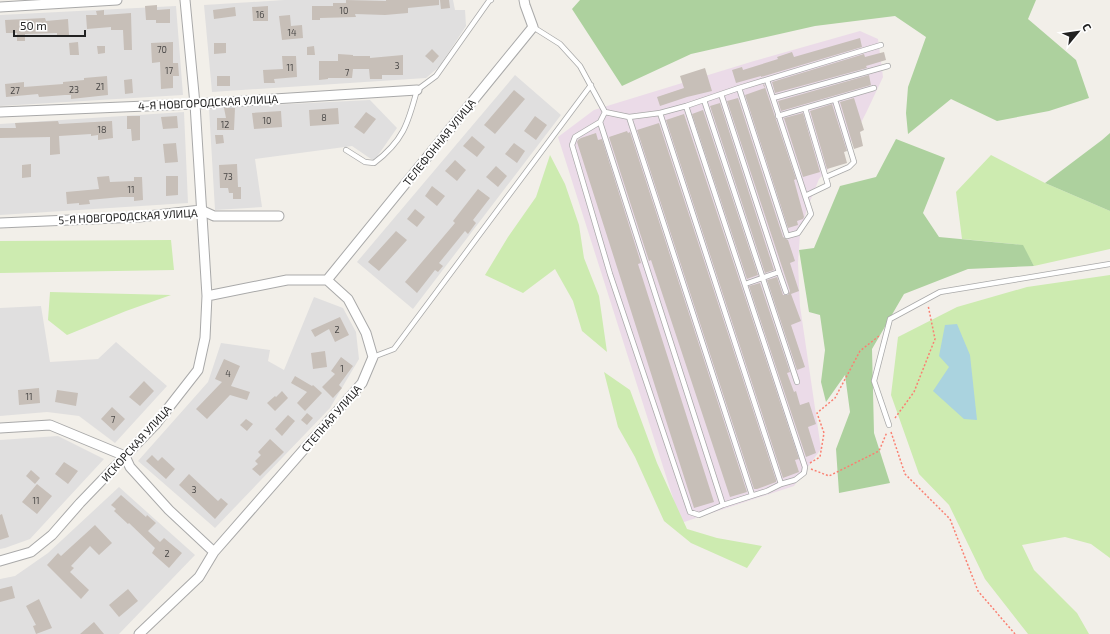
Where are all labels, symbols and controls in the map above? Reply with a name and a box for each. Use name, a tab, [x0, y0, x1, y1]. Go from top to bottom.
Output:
house number: 10	[339, 5, 349, 16]
house number: 16	[256, 9, 264, 20]
scale bar	[14, 12, 85, 38]
north arrow	[1058, 12, 1098, 52]
text: 50 m	[20, 18, 47, 32]
text: С	[1080, 21, 1095, 33]
house number: 14	[287, 27, 297, 38]
house number: 70	[157, 44, 167, 55]
house number: 3	[394, 60, 400, 71]
house number: 11	[286, 62, 294, 73]
house number: 17	[165, 65, 173, 76]
house number: 7	[345, 67, 350, 78]
house number: 21	[96, 81, 104, 92]
house number: 23	[69, 84, 79, 95]
house number: 27	[10, 85, 20, 96]
street label: 4-Я НОВГОРОДСКАЯ УЛИЦА	[138, 92, 279, 112]
street label: ТЕЛЕФОННАЯ УЛИЦА	[400, 96, 478, 188]
house number: 8	[321, 112, 327, 123]
house number: 10	[262, 115, 272, 126]
house number: 12	[221, 119, 229, 130]
house number: 18	[97, 124, 107, 135]
house number: 73	[223, 171, 233, 182]
house number: 11	[127, 184, 135, 195]
street label: 5-Я НОВГОРОДСКАЯ УЛИЦА	[58, 206, 198, 226]
house number: 2	[334, 324, 340, 335]
house number: 1	[340, 363, 344, 374]
house number: 4	[225, 368, 231, 379]
street label: СТЕПНАЯ УЛИЦА	[298, 382, 364, 454]
house number: 11	[25, 391, 33, 402]
street label: ИСКОРСКАЯ УЛИЦА	[98, 402, 174, 484]
house number: 7	[111, 414, 116, 425]
house number: 3	[191, 484, 197, 495]
house number: 11	[32, 495, 40, 506]
house number: 2	[164, 548, 170, 559]

